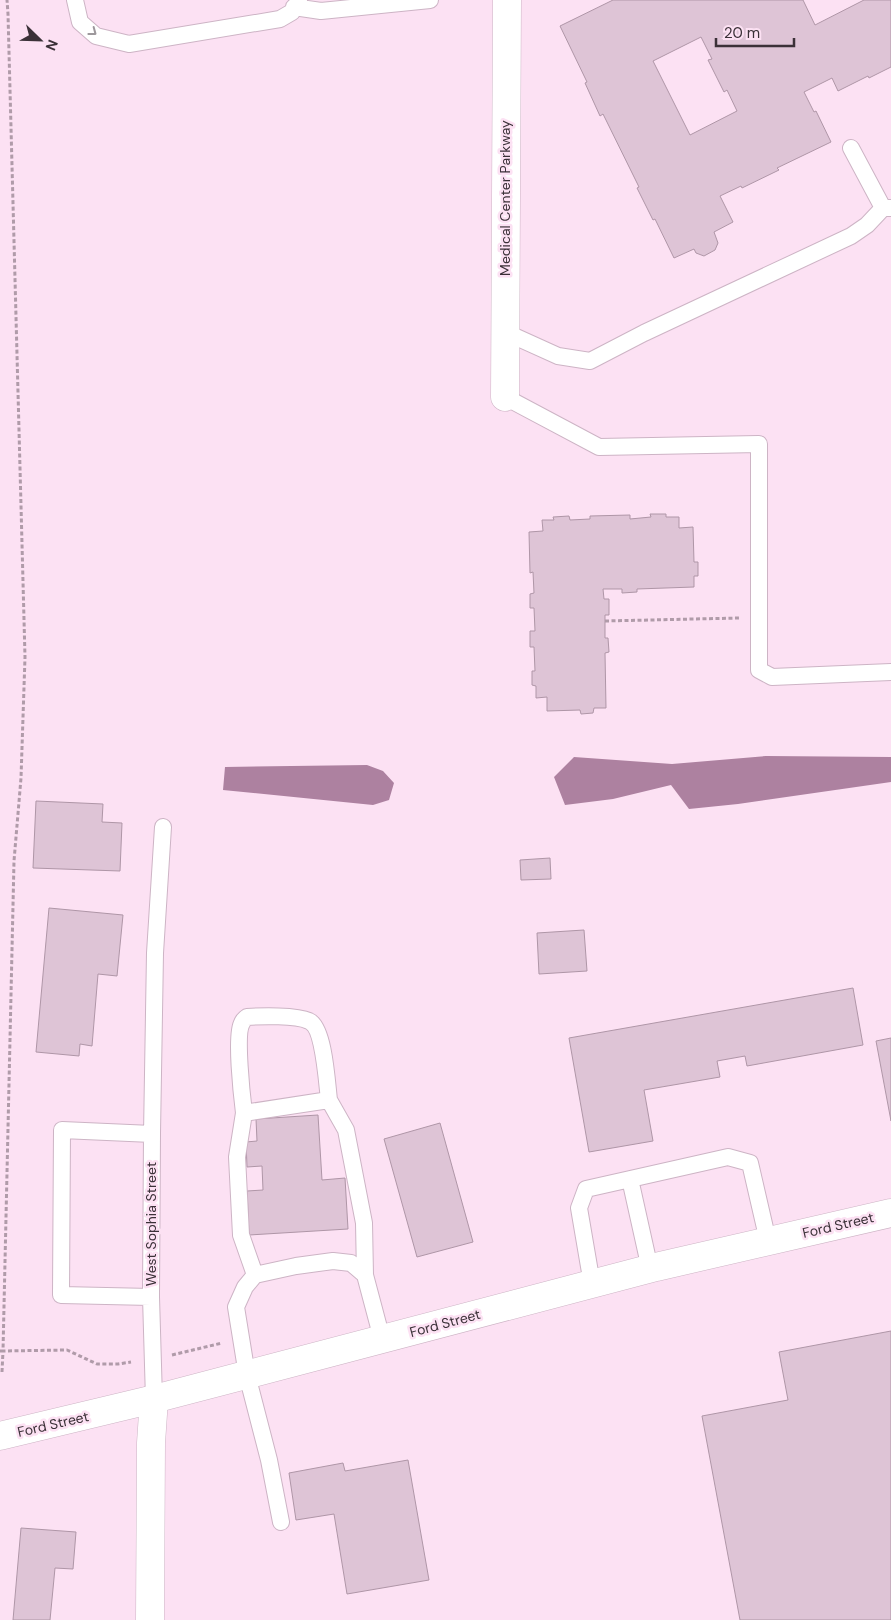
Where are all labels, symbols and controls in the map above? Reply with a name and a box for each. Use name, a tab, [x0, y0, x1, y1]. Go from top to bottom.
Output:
north arrow	[15, 15, 65, 65]
scale bar	[716, 15, 794, 47]
text: 20 m	[724, 23, 760, 43]
one-way arrow	[87, 26, 97, 35]
text: N	[42, 37, 62, 53]
street label: Medical Center Parkway	[496, 120, 514, 276]
street label: West Sophia Street	[142, 1162, 160, 1286]
street label: Ford Street	[801, 1208, 875, 1242]
street label: Ford Street	[408, 1305, 482, 1341]
street label: Ford Street	[16, 1407, 90, 1441]

